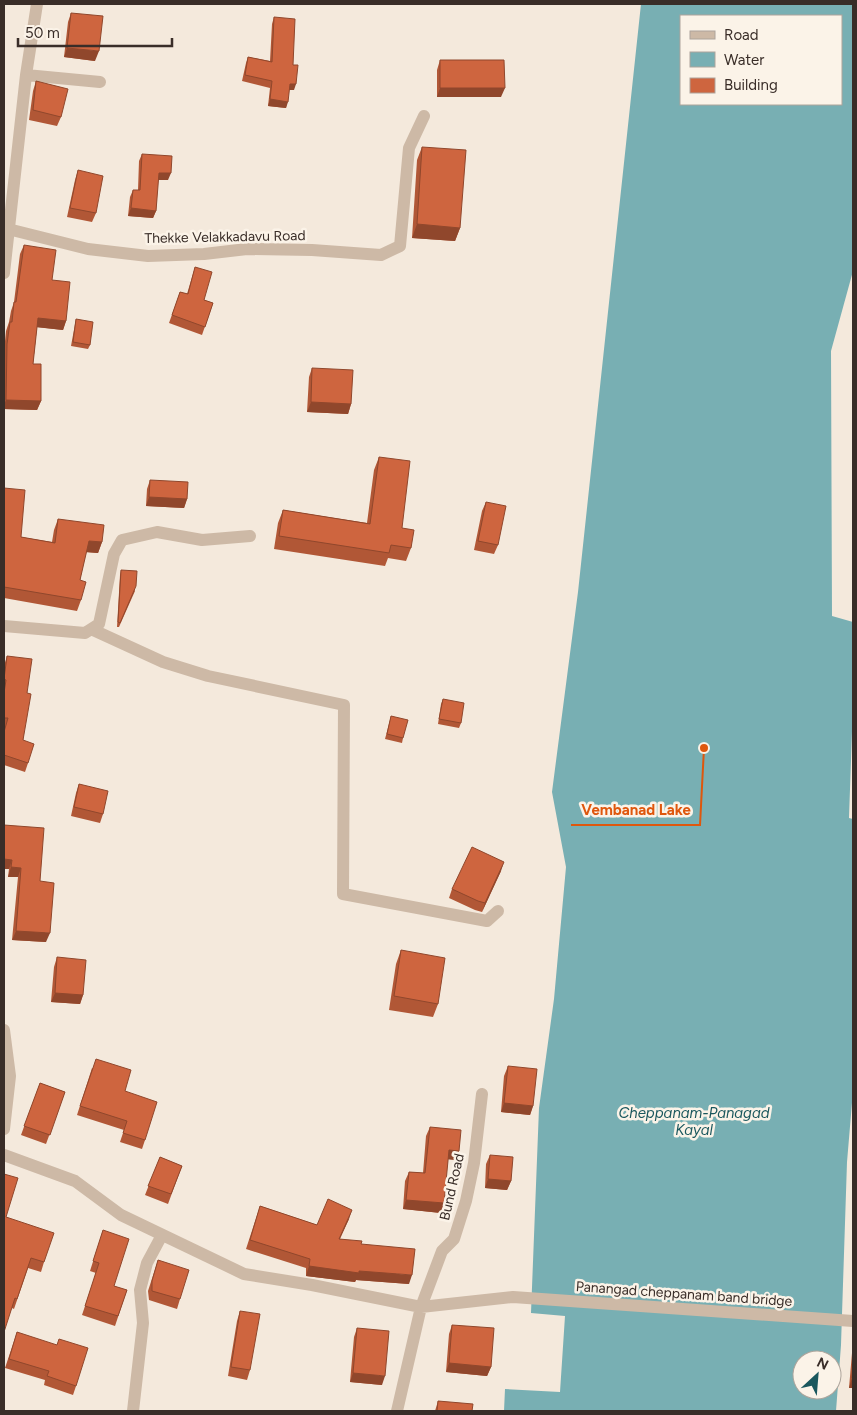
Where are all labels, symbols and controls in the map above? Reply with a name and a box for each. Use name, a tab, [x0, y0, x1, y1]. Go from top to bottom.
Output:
scale bar	[18, 15, 171, 47]
legend	[680, 15, 842, 105]
text: 50 m	[25, 24, 60, 42]
text: Road	[724, 26, 759, 44]
text: Water	[724, 51, 764, 69]
text: Building	[724, 76, 778, 94]
street label: Thekke Velakkadavu Road	[144, 227, 306, 247]
callout: Vembanad Lake	[571, 795, 700, 825]
text: Vembanad Lake	[581, 801, 691, 819]
water label: Cheppanam-Panagad Kayal	[618, 1104, 770, 1139]
street label: Bund Road	[436, 1152, 468, 1222]
street label: Panangad cheppanam band bridge	[575, 1278, 793, 1310]
north arrow	[792, 1350, 842, 1400]
text: N	[814, 1354, 831, 1374]

